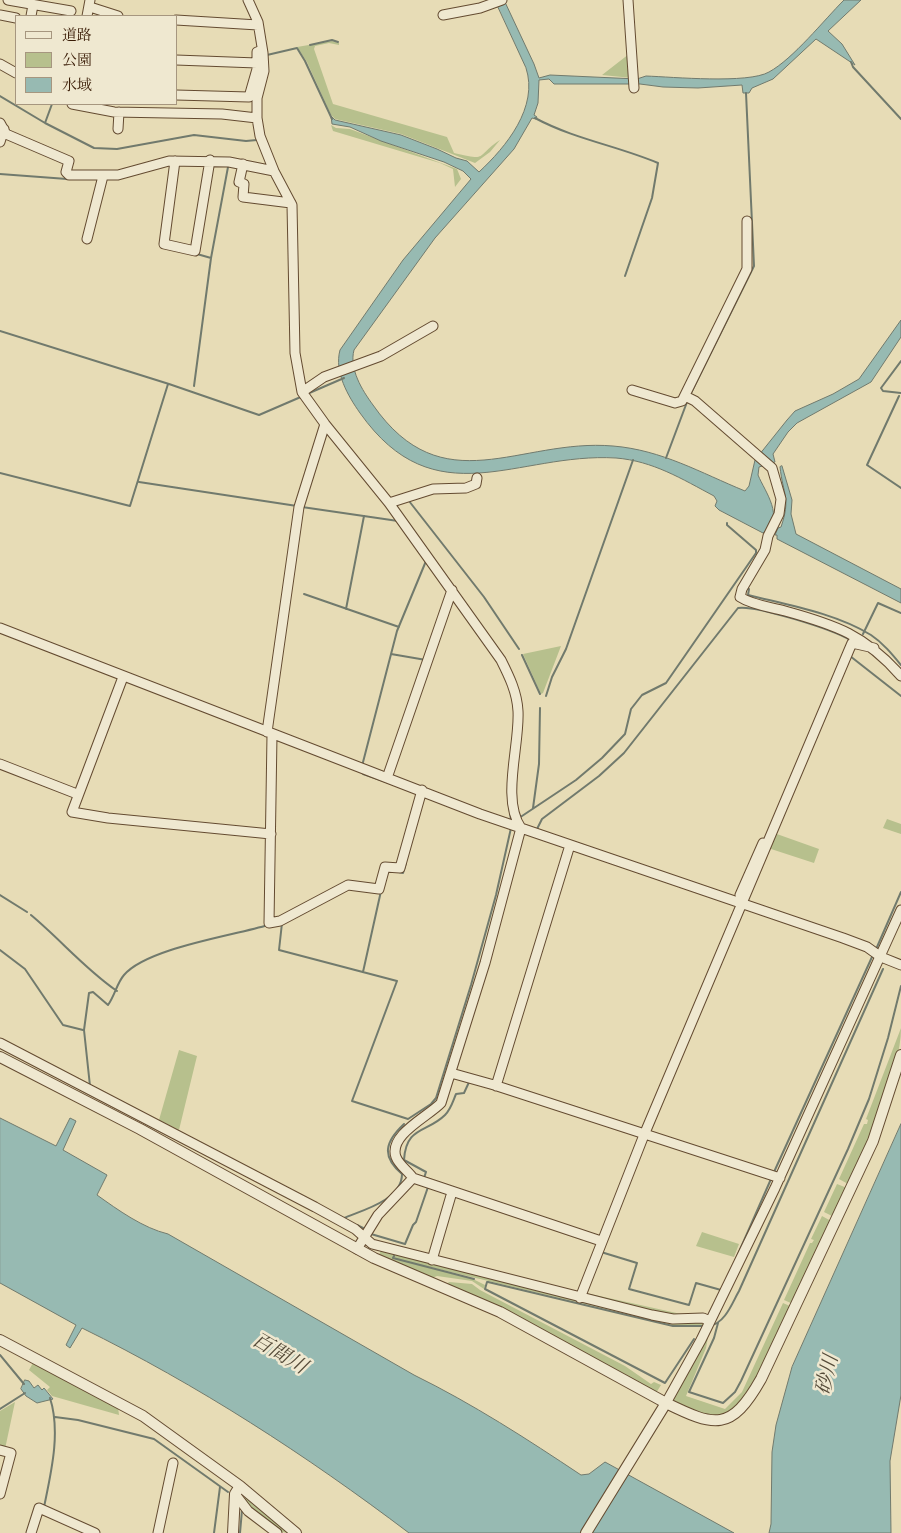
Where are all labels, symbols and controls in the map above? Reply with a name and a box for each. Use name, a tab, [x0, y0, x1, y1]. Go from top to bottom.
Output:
legend	[15, 15, 178, 105]
text: 道路	[62, 29, 92, 44]
text: 公園	[62, 54, 92, 69]
text: 水域	[62, 79, 92, 94]
water label: 百間川	[247, 1328, 311, 1380]
water label: 砂川	[812, 1353, 844, 1397]

